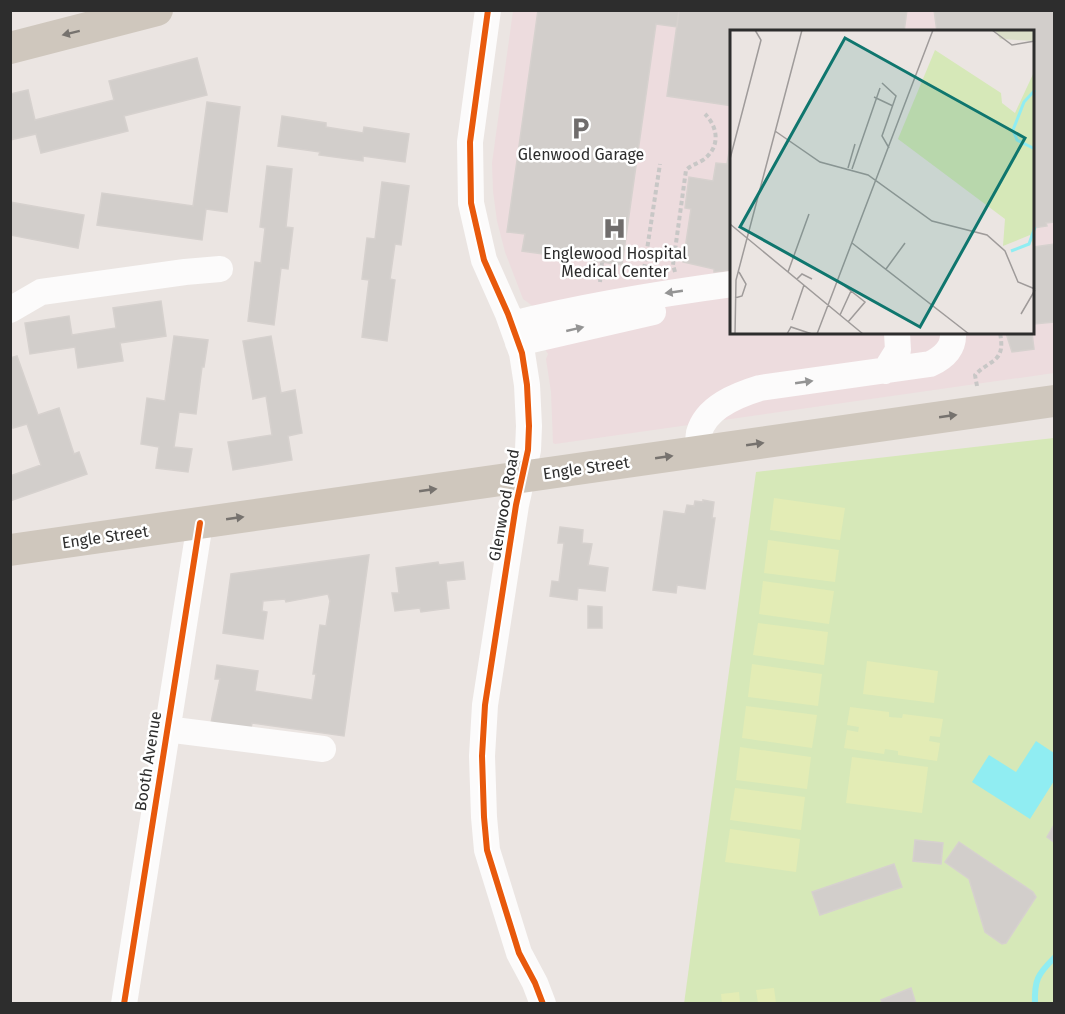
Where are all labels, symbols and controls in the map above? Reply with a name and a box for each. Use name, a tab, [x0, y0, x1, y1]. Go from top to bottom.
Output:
one-way arrow	[62, 28, 80, 38]
inset map	[730, 30, 1035, 334]
parking icon: Glenwood Garage	[568, 116, 594, 142]
place label: Glenwood Garage	[518, 145, 644, 164]
hospital icon: Englewood Hospital Medical Center	[602, 215, 628, 241]
place label: Englewood Hospital Medical Center	[543, 244, 687, 281]
one-way arrow	[664, 287, 683, 296]
one-way arrow	[566, 324, 585, 333]
one-way arrow	[794, 377, 813, 386]
one-way arrow	[939, 412, 958, 421]
one-way arrow	[746, 440, 765, 449]
street label: Glenwood Road	[485, 447, 523, 563]
street label: Engle Street	[542, 453, 631, 483]
one-way arrow	[654, 453, 673, 462]
one-way arrow	[418, 486, 437, 495]
one-way arrow	[225, 513, 244, 522]
street label: Engle Street	[61, 522, 150, 552]
street label: Booth Avenue	[131, 710, 165, 812]

